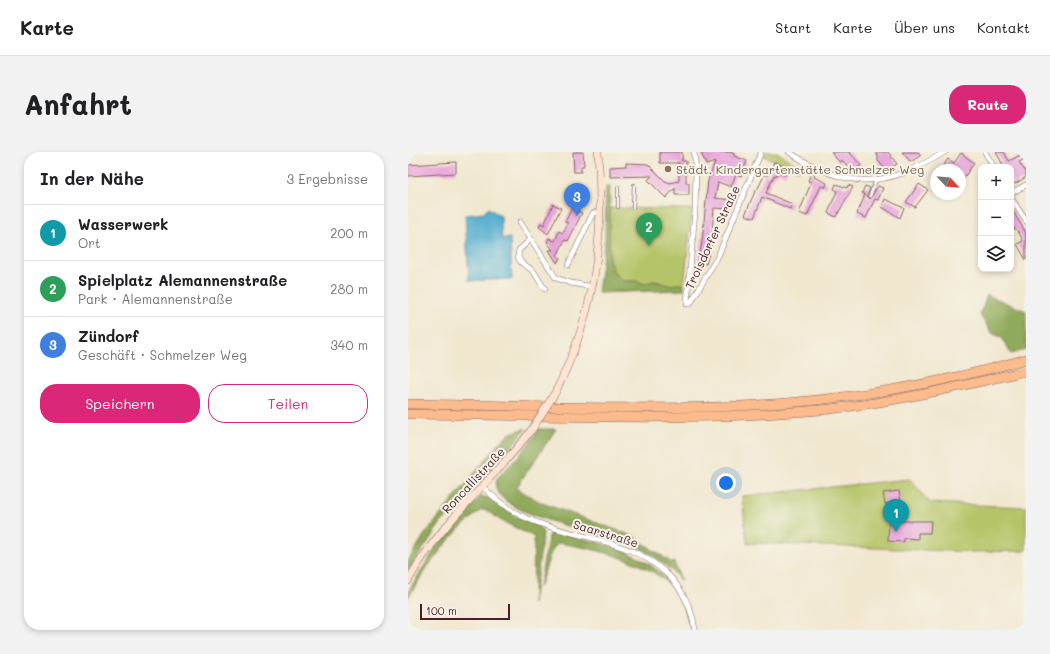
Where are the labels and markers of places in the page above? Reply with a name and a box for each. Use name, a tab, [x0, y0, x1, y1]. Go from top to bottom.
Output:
place label: Städt. Kindergartenstätte Schmelzer Weg	[676, 161, 924, 177]
marker: Städt. Kindergartenstätte Schmelzer Weg	[663, 164, 673, 174]
pin: 3	[564, 183, 590, 216]
pin: 2	[636, 213, 662, 246]
pin: 1	[883, 499, 909, 532]

